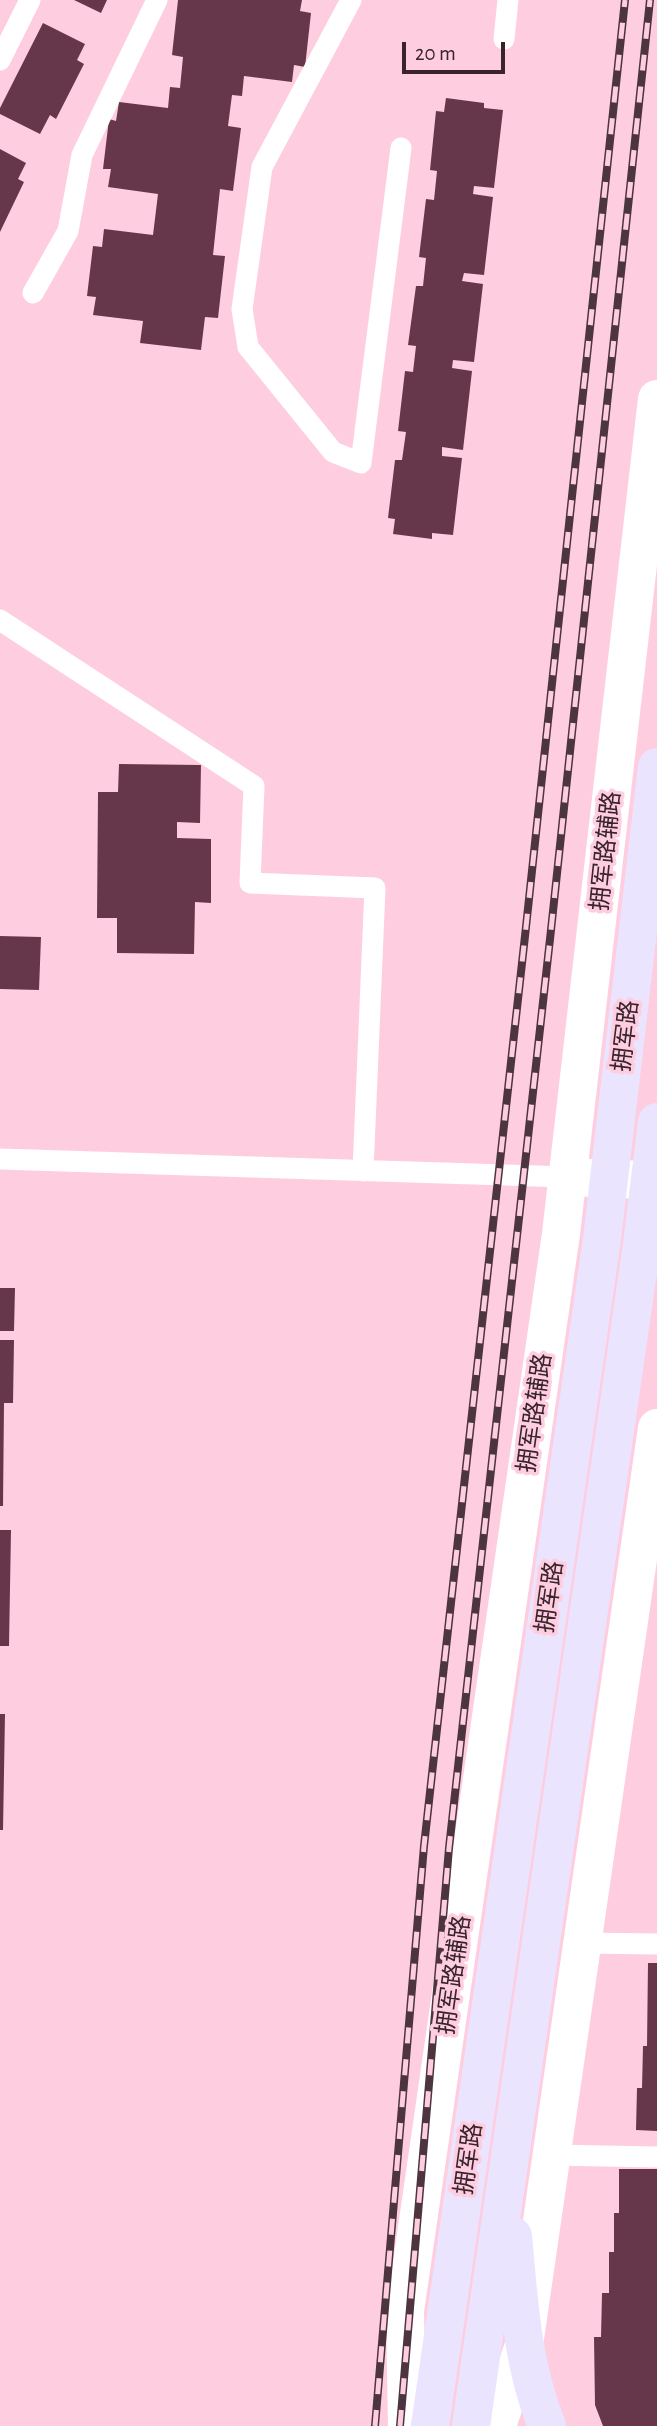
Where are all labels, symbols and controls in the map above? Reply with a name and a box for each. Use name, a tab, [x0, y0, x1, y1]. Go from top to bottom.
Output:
scale bar	[405, 28, 508, 72]
text: 20 m	[415, 43, 456, 64]
street label: 拥军路辅路	[585, 790, 627, 912]
street label: 拥军路	[607, 999, 645, 1073]
street label: 拥军路辅路	[512, 1352, 558, 1474]
street label: 拥军路	[531, 1559, 569, 1635]
street label: 拥军路辅路	[431, 1914, 477, 2036]
street label: 拥军路	[450, 2121, 488, 2197]

